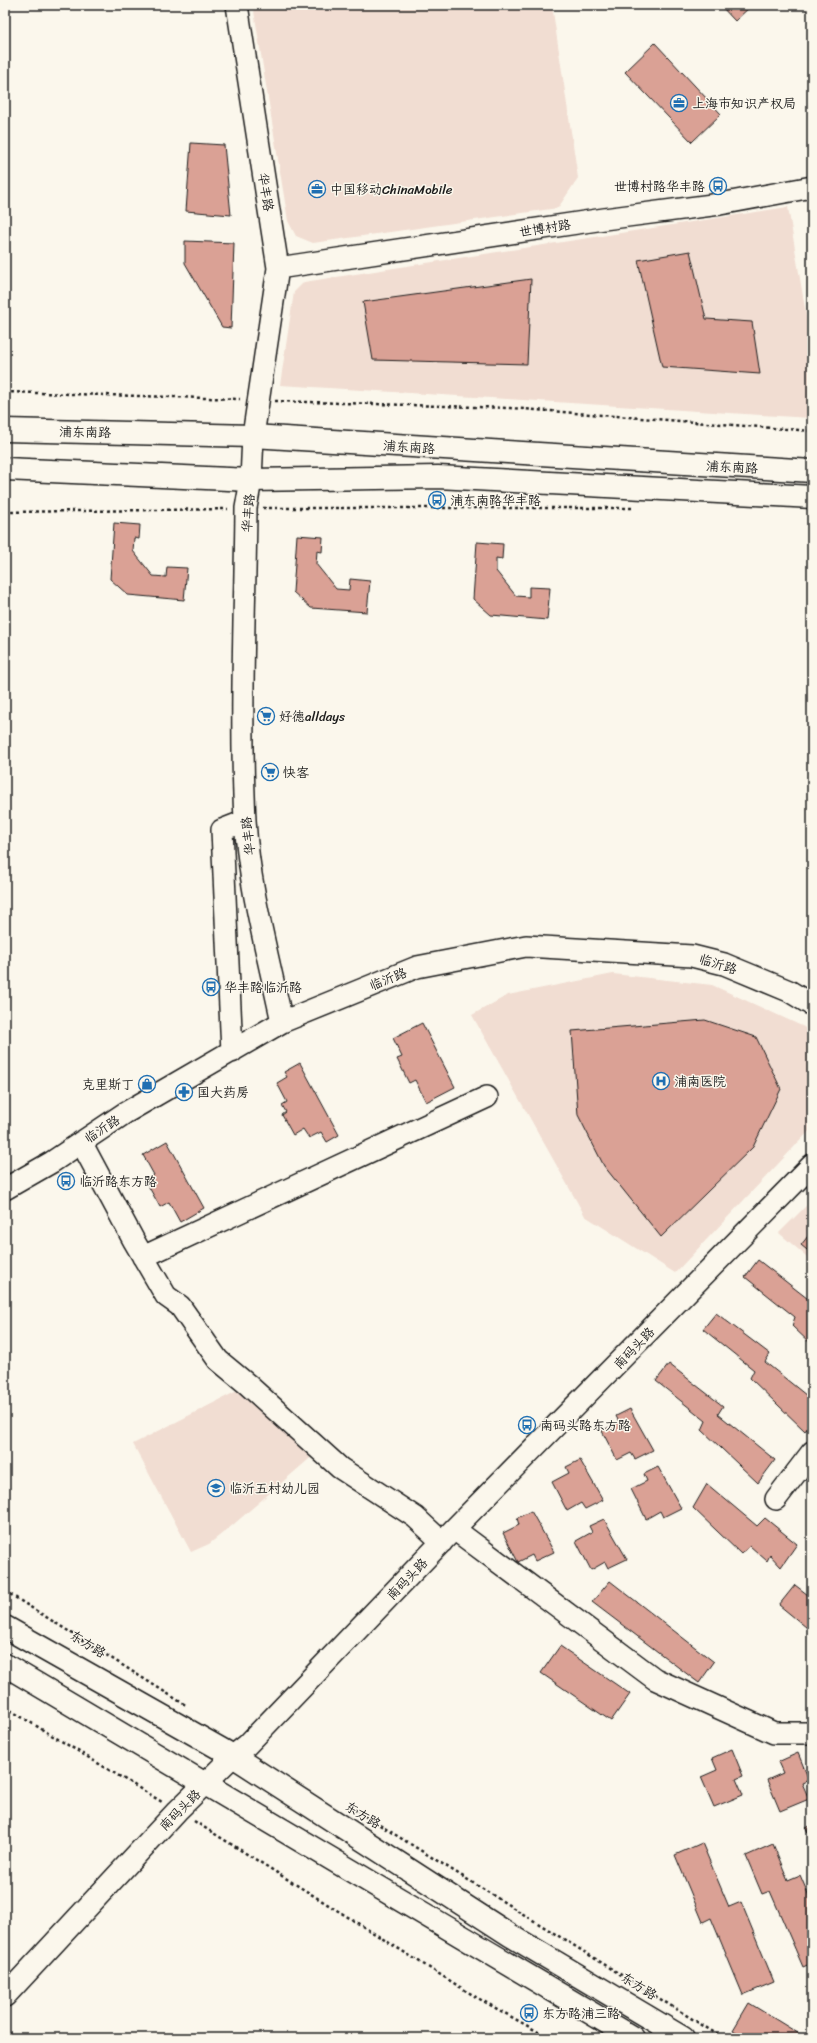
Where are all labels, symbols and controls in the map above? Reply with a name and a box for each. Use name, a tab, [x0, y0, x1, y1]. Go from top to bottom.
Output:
place label: 上海市知识产权局	[692, 92, 796, 115]
office icon: 上海市知识产权局	[669, 93, 689, 113]
street label: 华丰路	[252, 171, 280, 213]
place label: 世博村路华丰路	[614, 175, 705, 198]
bus stop icon: 世博村路华丰路	[708, 176, 728, 196]
place label: 中国移动ChinaMobile	[330, 178, 453, 201]
office icon: 中国移动ChinaMobile	[307, 179, 327, 199]
street label: 世博村路	[518, 213, 572, 243]
street label: 浦东南路	[59, 420, 111, 444]
street label: 浦东南路	[382, 434, 436, 460]
street label: 浦东南路	[705, 454, 759, 480]
place label: 浦东南路华丰路	[450, 489, 541, 512]
bus stop icon: 浦东南路华丰路	[427, 490, 447, 510]
street label: 华丰路	[235, 493, 261, 533]
place label: 好德alldays	[279, 705, 345, 728]
supermarket icon: 好德alldays	[256, 706, 276, 726]
place label: 快客	[283, 761, 309, 784]
supermarket icon: 快客	[260, 762, 280, 782]
street label: 华丰路	[235, 815, 261, 857]
street label: 临沂路	[696, 947, 740, 981]
street label: 临沂路	[366, 961, 410, 997]
place label: 华丰路临沂路	[224, 976, 302, 999]
bus stop icon: 华丰路临沂路	[201, 977, 221, 997]
place label: 浦南医院	[674, 1070, 726, 1093]
hospital icon: 浦南医院	[651, 1071, 671, 1091]
place label: 克里斯丁	[82, 1073, 134, 1096]
shop icon: 克里斯丁	[137, 1074, 157, 1094]
place label: 国大药房	[197, 1081, 249, 1104]
pharmacy icon: 国大药房	[174, 1082, 194, 1102]
street label: 临沂路	[79, 1109, 125, 1149]
place label: 临沂路东方路	[79, 1170, 157, 1193]
bus stop icon: 临沂路东方路	[56, 1171, 76, 1191]
street label: 南码头路	[608, 1321, 660, 1375]
place label: 南码头路东方路	[540, 1414, 631, 1437]
bus stop icon: 南码头路东方路	[517, 1415, 537, 1435]
place label: 临沂五村幼儿园	[229, 1477, 320, 1500]
school or university icon: 临沂五村幼儿园	[206, 1478, 226, 1498]
street label: 南码头路	[381, 1552, 433, 1606]
street label: 东方路	[65, 1624, 111, 1664]
street label: 南码头路	[153, 1783, 207, 1837]
street label: 东方路	[340, 1795, 386, 1835]
street label: 东方路	[616, 1966, 662, 2006]
place label: 东方路浦三路	[542, 2002, 620, 2025]
bus stop icon: 东方路浦三路	[519, 2003, 539, 2023]

